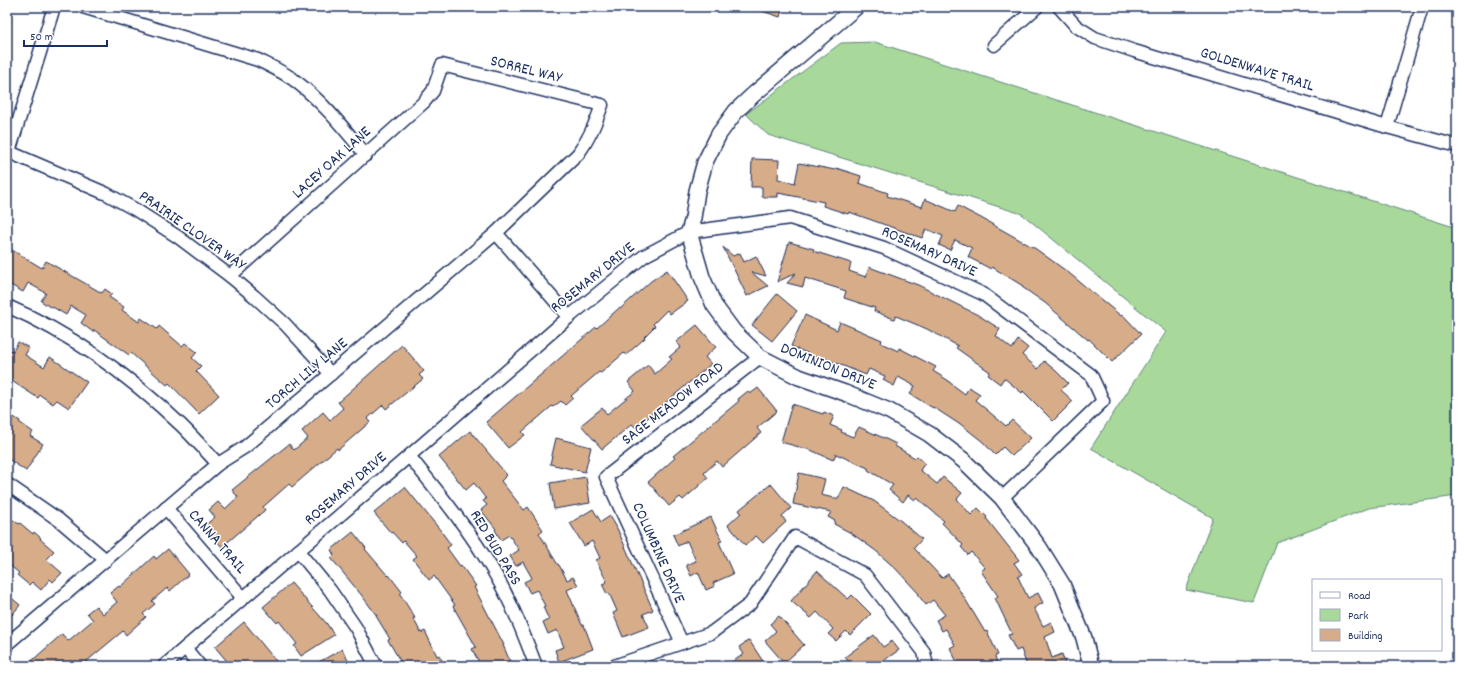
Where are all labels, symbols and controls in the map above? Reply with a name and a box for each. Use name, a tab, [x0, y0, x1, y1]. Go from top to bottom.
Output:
scale bar	[24, 22, 107, 48]
text: 50 m	[30, 29, 53, 46]
street label: GOLDENWAVE TRAIL	[1197, 42, 1317, 98]
street label: SORREL WAY	[488, 50, 565, 90]
street label: LACEY OAK LANE	[287, 121, 377, 205]
street label: PRAIRIE CLOVER WAY	[134, 185, 251, 277]
street label: ROSEMARY DRIVE	[877, 221, 981, 284]
street label: ROSEMARY DRIVE	[546, 236, 641, 319]
street label: TORCH LILY LANE	[261, 332, 354, 415]
street label: DOMINION DRIVE	[777, 337, 880, 397]
street label: SAGE MEADOW ROAD	[617, 357, 729, 451]
street label: ROSEMARY DRIVE	[300, 446, 393, 531]
street label: COLUMBINE DRIVE	[626, 499, 691, 608]
street label: CANNA TRAIL	[182, 505, 252, 580]
street label: RED BUD PASS	[463, 506, 527, 590]
legend	[1312, 579, 1442, 651]
text: Road	[1348, 588, 1370, 605]
text: Park	[1348, 608, 1369, 625]
text: Building	[1348, 628, 1383, 645]

